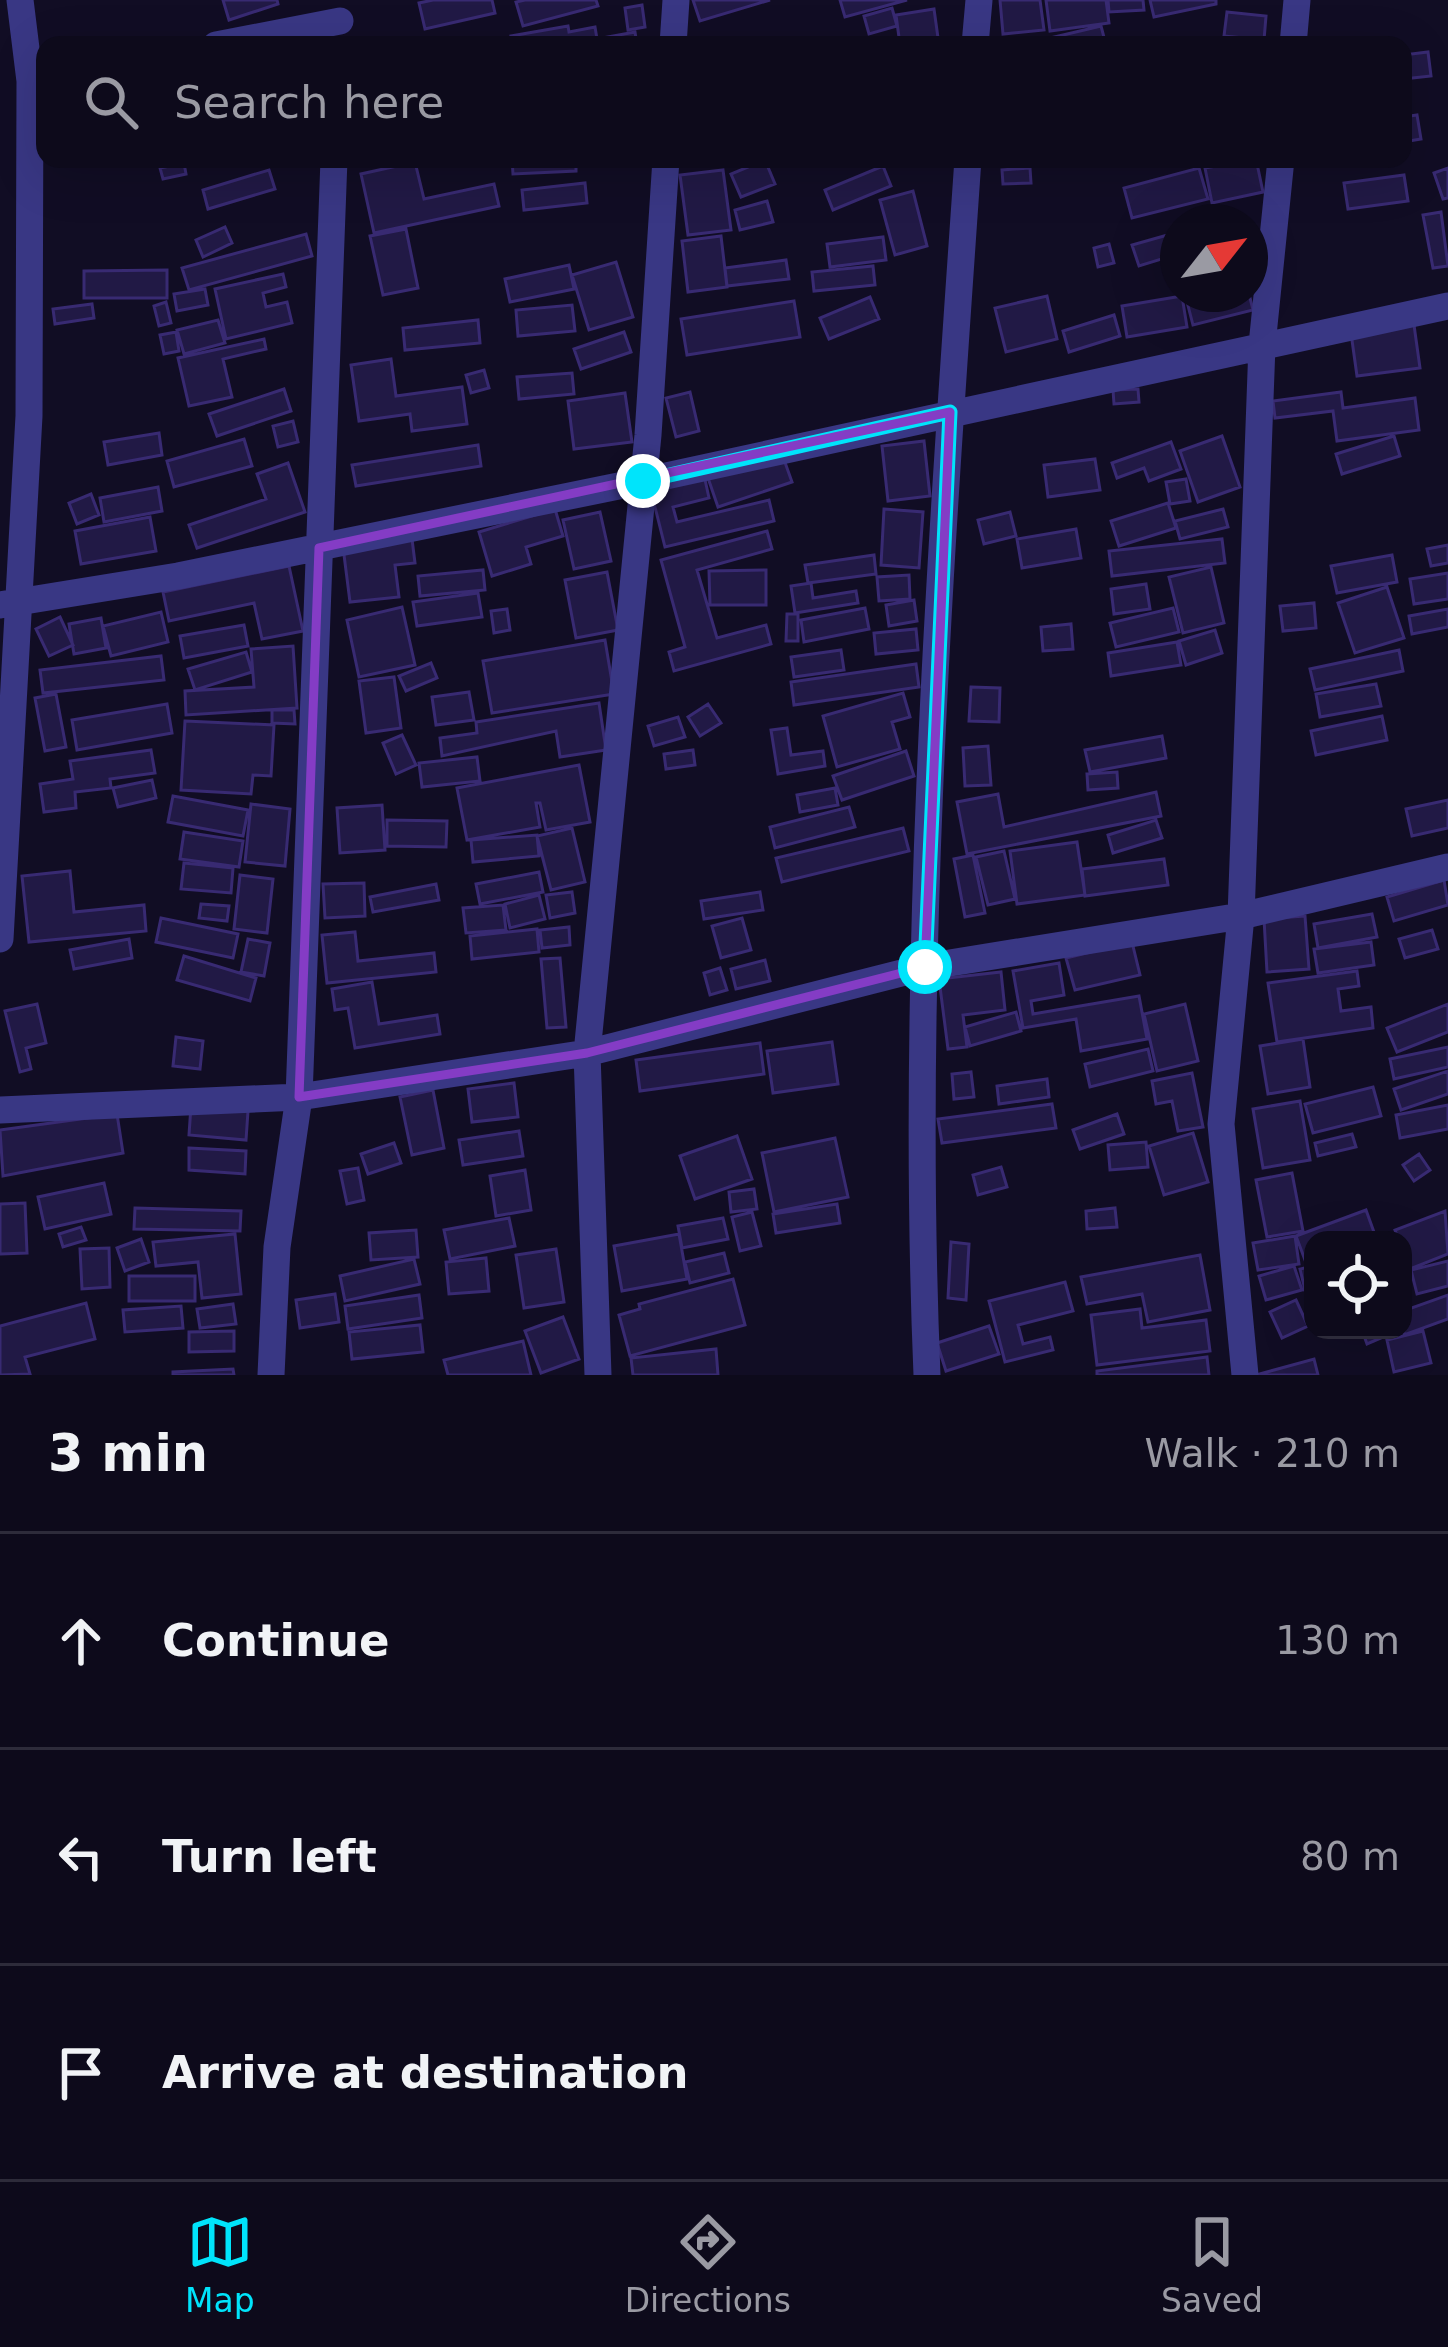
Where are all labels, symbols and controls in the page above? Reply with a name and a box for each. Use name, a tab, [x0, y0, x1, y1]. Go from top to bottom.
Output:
search box	[36, 36, 1412, 168]
icon: search	[78, 69, 144, 135]
text: Search here	[174, 76, 444, 129]
north arrow	[1160, 204, 1268, 312]
route end	[616, 454, 670, 508]
route start	[898, 940, 952, 994]
map controls	[1304, 1231, 1412, 1339]
button: locate	[1304, 1231, 1412, 1339]
text: 3 min	[48, 1424, 208, 1483]
text: Walk · 210 m	[1145, 1431, 1400, 1476]
icon: ahead	[48, 1608, 114, 1674]
text: Continue	[162, 1614, 390, 1667]
text: 130 m	[1275, 1618, 1400, 1663]
icon: left	[48, 1824, 114, 1890]
text: Turn left	[162, 1830, 377, 1883]
text: 80 m	[1300, 1834, 1400, 1879]
icon: arrive	[48, 2040, 114, 2106]
text: Arrive at destination	[162, 2046, 688, 2099]
tab: Map	[185, 2209, 255, 2320]
tab: Directions	[625, 2209, 791, 2320]
tab: Saved	[1161, 2209, 1263, 2320]

